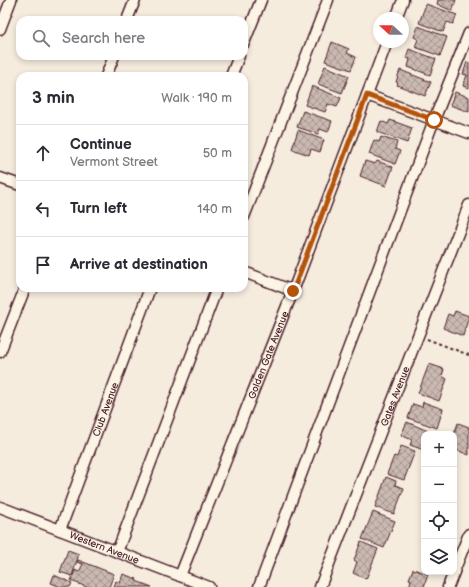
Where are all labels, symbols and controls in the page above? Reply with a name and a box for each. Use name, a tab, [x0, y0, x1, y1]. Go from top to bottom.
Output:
north arrow	[373, 12, 409, 48]
search box	[16, 16, 248, 60]
icon: search	[30, 27, 52, 49]
text: Search here	[62, 29, 145, 48]
text: 3 min	[32, 88, 75, 108]
text: Walk · 190 m	[161, 90, 232, 106]
route start	[425, 111, 443, 129]
text: Continue	[70, 135, 132, 154]
icon: ahead	[32, 142, 54, 164]
text: 50 m	[203, 145, 232, 161]
text: Vermont Street	[70, 154, 158, 170]
icon: left	[32, 198, 54, 220]
text: Turn left	[70, 199, 127, 218]
text: 140 m	[197, 201, 232, 217]
icon: arrive	[32, 254, 54, 276]
text: Arrive at destination	[70, 255, 208, 274]
route end	[284, 282, 302, 300]
street label: Golden Gate Avenue	[246, 309, 291, 401]
street label: Gates Avenue	[378, 365, 413, 428]
street label: Club Avenue	[90, 381, 121, 438]
map controls	[421, 431, 457, 575]
button: +	[421, 431, 457, 467]
button: −	[421, 467, 457, 503]
button: locate	[421, 503, 457, 539]
street label: Western Avenue	[68, 529, 141, 567]
button: layers	[421, 539, 457, 575]

